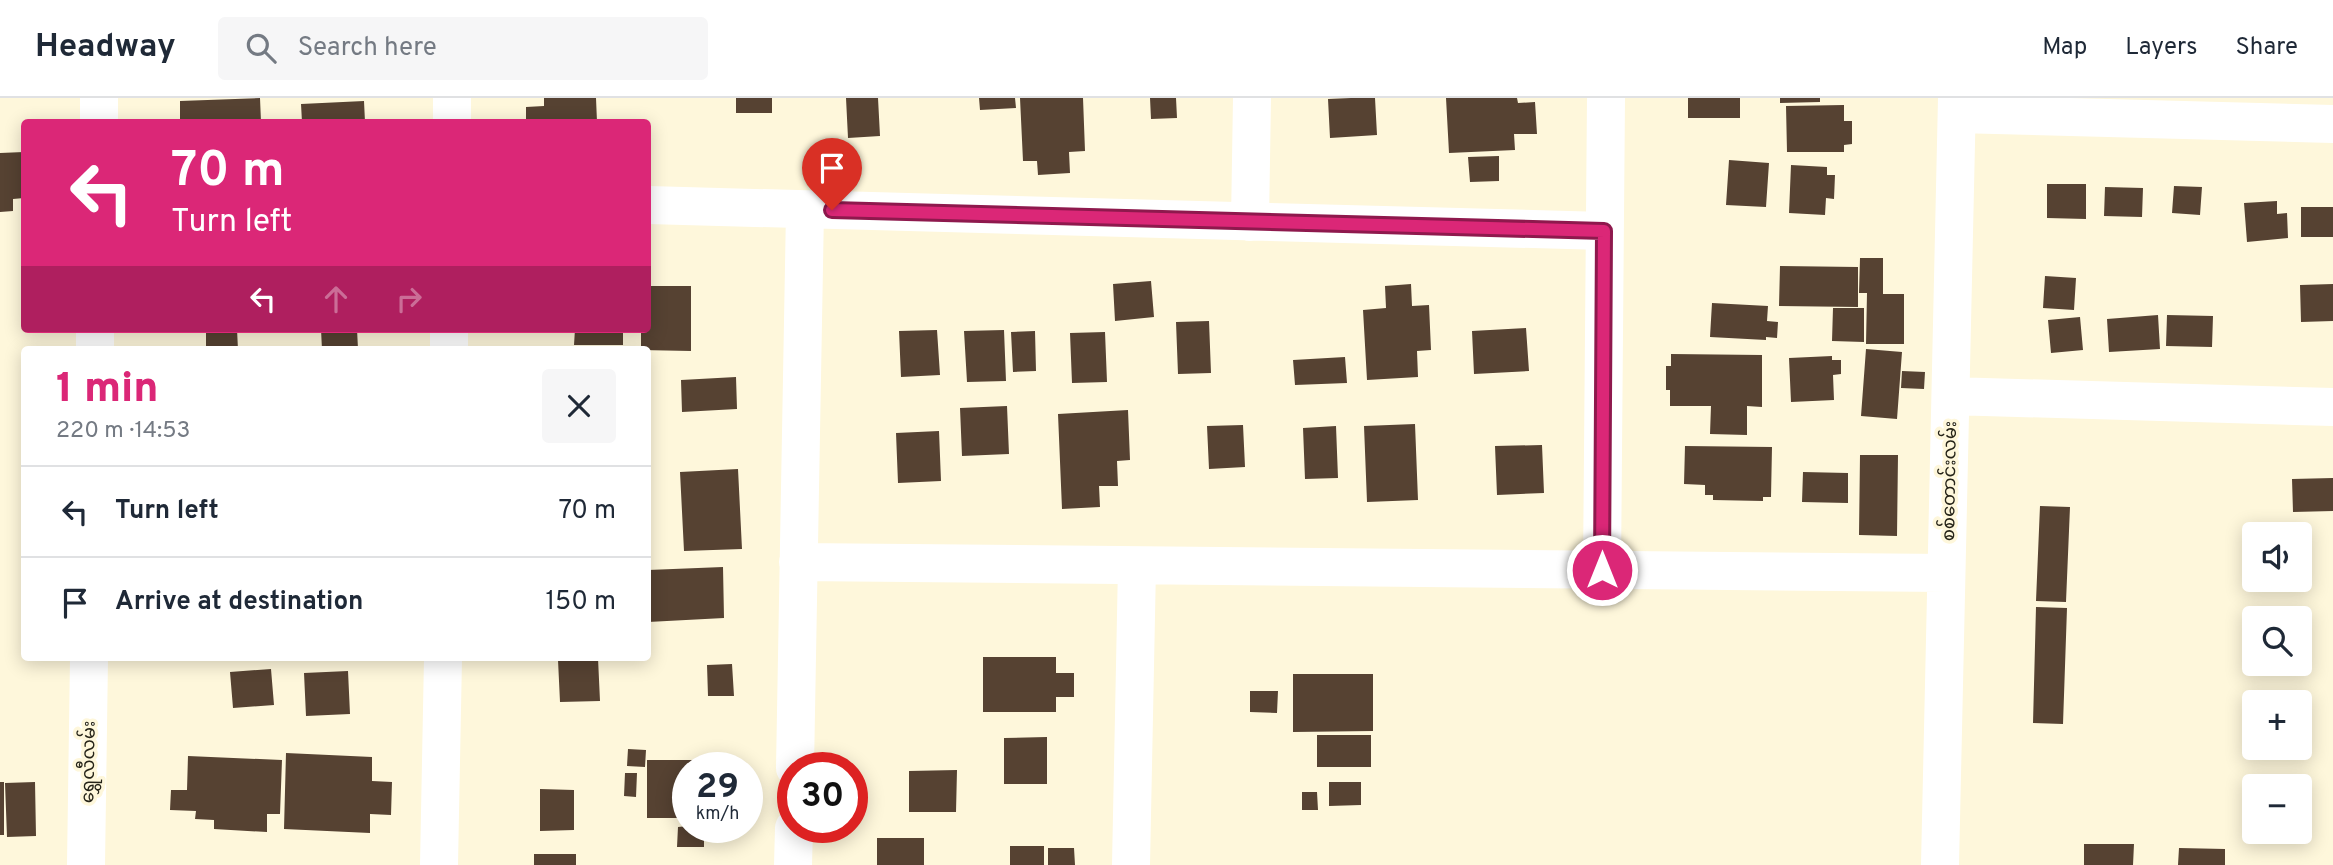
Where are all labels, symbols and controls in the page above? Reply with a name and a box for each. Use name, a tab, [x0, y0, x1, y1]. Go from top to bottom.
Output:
search box	[218, 17, 708, 80]
text: Headway	[35, 27, 176, 69]
icon: search	[242, 29, 280, 67]
text: Search here	[298, 32, 437, 65]
text: Map	[2042, 33, 2087, 63]
text: Layers	[2125, 33, 2197, 63]
text: Share	[2235, 33, 2298, 63]
pin	[802, 138, 862, 210]
text: 70 m	[171, 142, 285, 204]
icon: left	[56, 147, 147, 238]
icon: arrive	[813, 149, 851, 187]
text: Turn left	[171, 203, 292, 243]
icon: left	[244, 280, 282, 318]
icon: ahead	[317, 280, 355, 318]
icon: right	[390, 280, 428, 318]
text: 1 min	[56, 364, 159, 417]
button: close	[542, 369, 616, 443]
text: 220 m · 14:53	[56, 417, 190, 446]
street label: စစ်တောင်းလမ်း	[1935, 421, 1963, 541]
icon: left	[56, 493, 94, 531]
text: Turn left	[115, 495, 219, 528]
text: 70 m	[558, 495, 616, 528]
map controls	[2242, 522, 2312, 844]
button: sound	[2242, 522, 2312, 592]
position arrow	[1565, 533, 1639, 607]
icon: arrive	[56, 584, 94, 622]
text: Arrive at destination	[115, 586, 363, 619]
text: 150 m	[545, 586, 616, 619]
button: search	[2242, 606, 2312, 676]
button: +	[2242, 690, 2312, 760]
street label: ရွှေလီလမ်း	[73, 721, 104, 803]
speed limit sign: 30	[777, 752, 868, 843]
text: 29	[696, 766, 739, 810]
button: −	[2242, 774, 2312, 844]
text: km/h	[696, 803, 739, 826]

